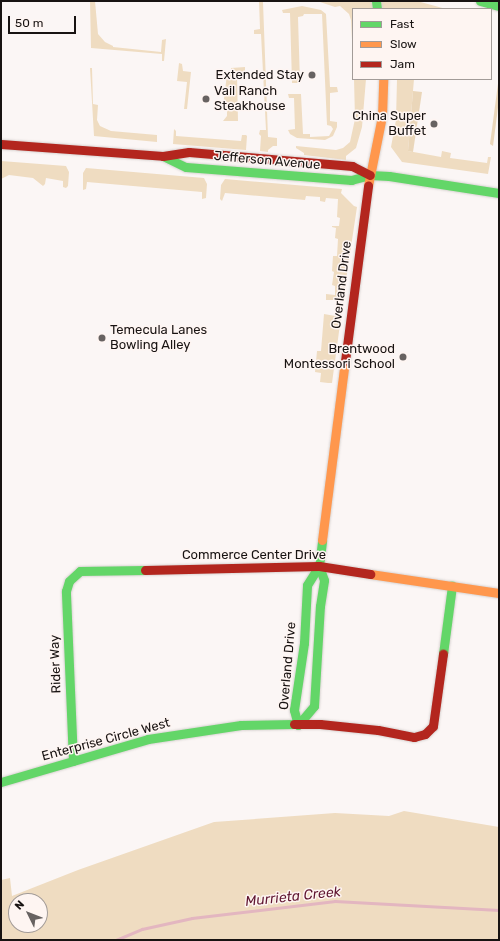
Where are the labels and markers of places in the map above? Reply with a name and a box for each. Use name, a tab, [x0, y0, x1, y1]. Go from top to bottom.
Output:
place label: Extended Stay	[216, 67, 304, 83]
marker: Extended Stay	[307, 70, 317, 80]
place label: Vail Ranch Steakhouse	[214, 84, 285, 115]
marker: Vail Ranch Steakhouse	[201, 94, 211, 104]
place label: China Super Buffet	[352, 109, 426, 140]
marker: China Super Buffet	[429, 119, 439, 129]
place label: Temecula Lanes Bowling Alley	[110, 323, 207, 354]
marker: Temecula Lanes Bowling Alley	[97, 333, 107, 343]
place label: Brentwood Montessori School	[284, 342, 395, 373]
marker: Brentwood Montessori School	[398, 352, 408, 362]

